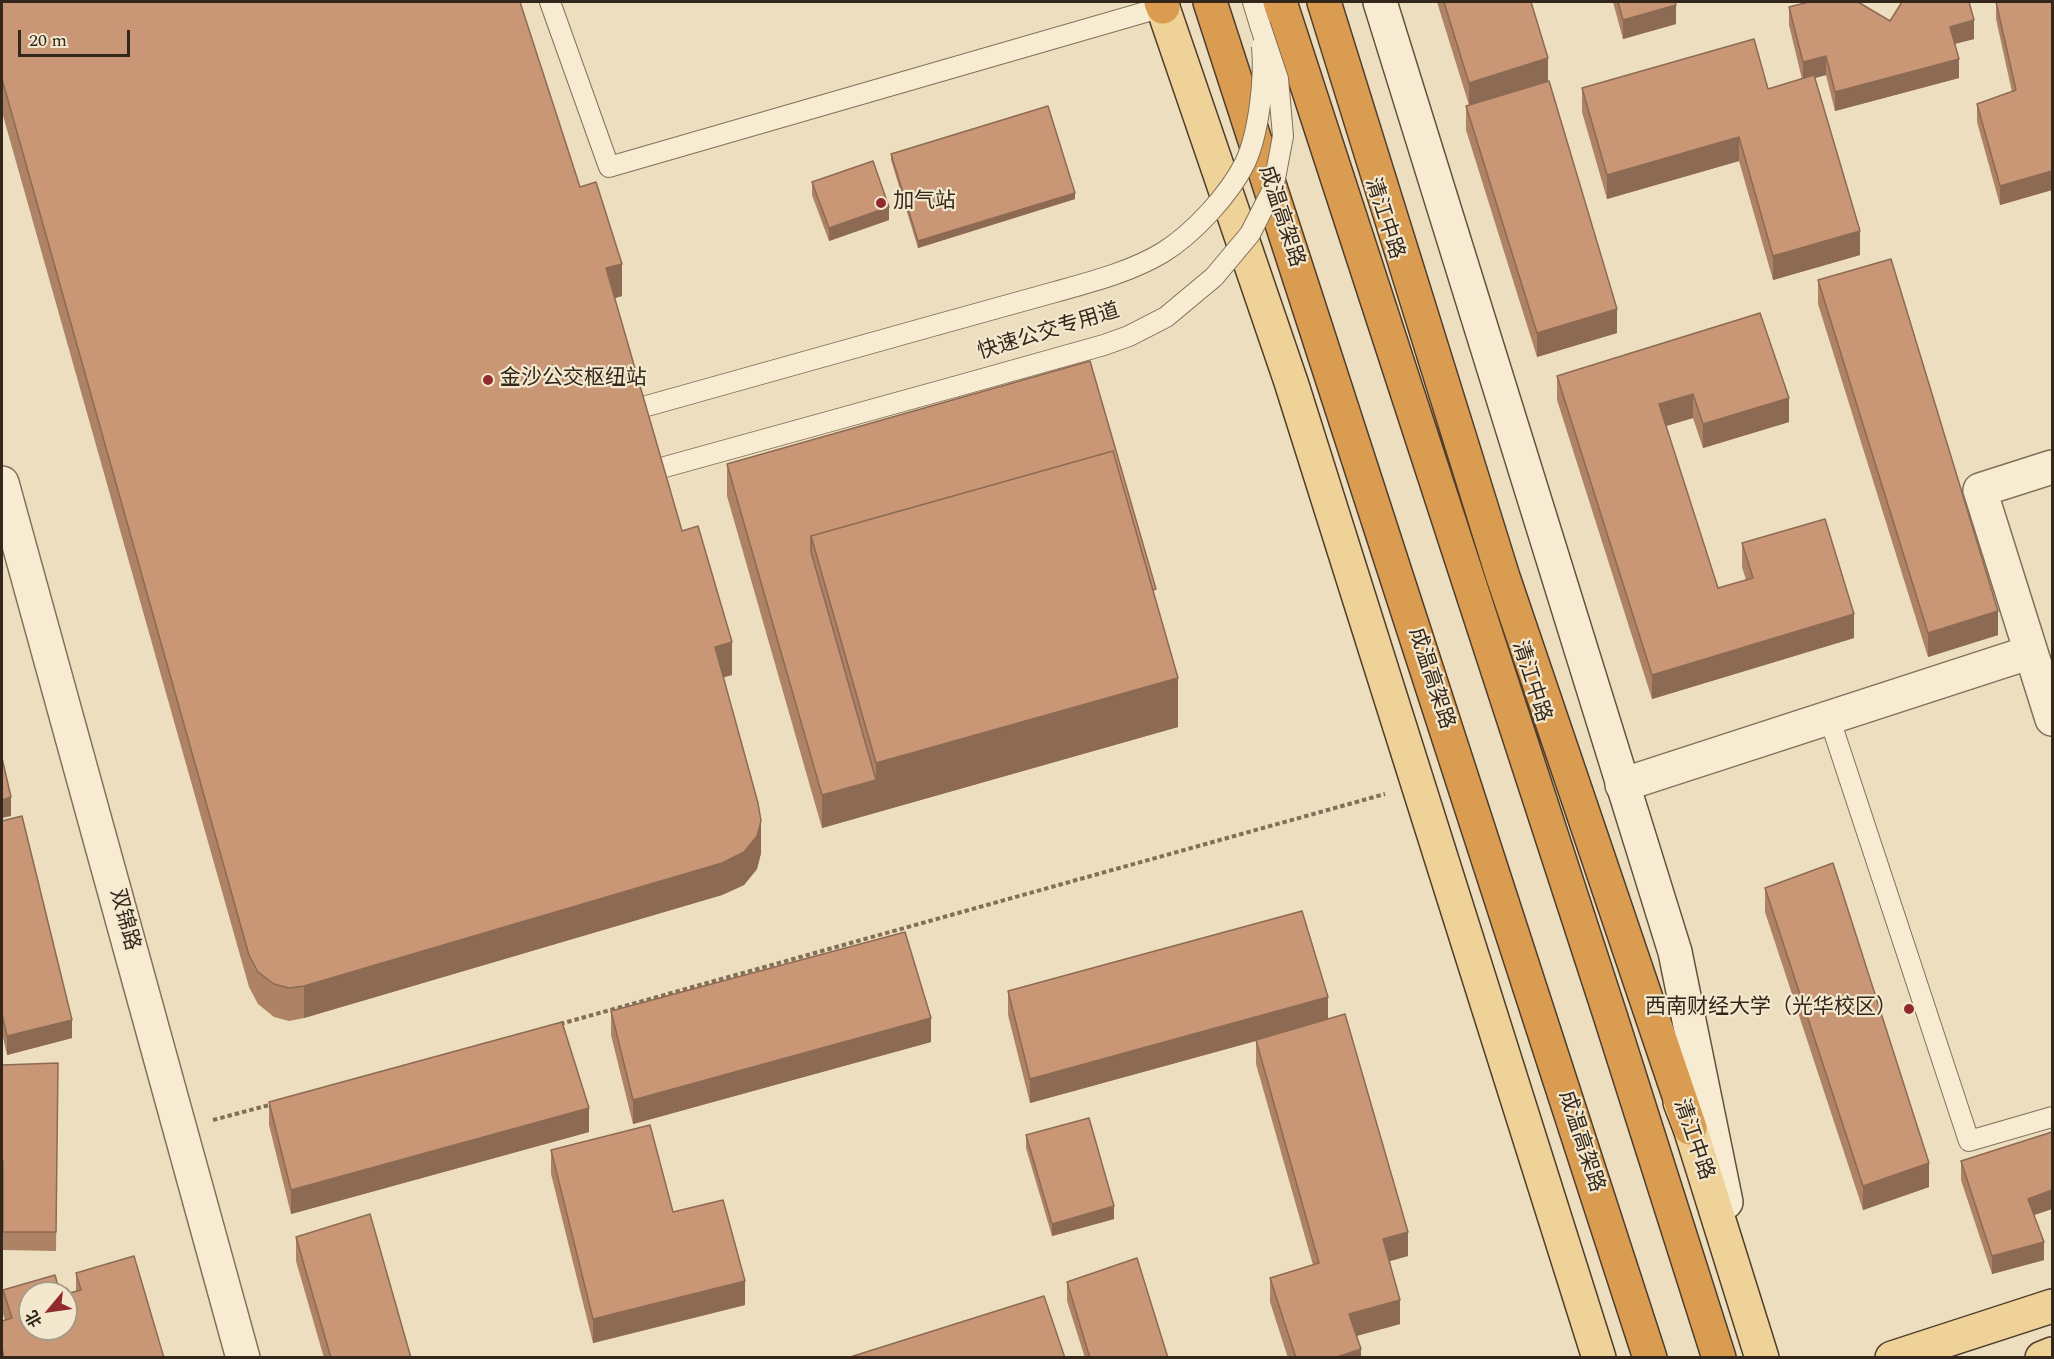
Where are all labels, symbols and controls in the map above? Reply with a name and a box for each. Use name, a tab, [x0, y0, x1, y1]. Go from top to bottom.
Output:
scale bar	[21, 18, 134, 56]
text: 20 m	[29, 27, 67, 54]
street label: 成温高架路	[1252, 163, 1308, 271]
street label: 清江中路	[1358, 175, 1408, 263]
place label: 加气站	[893, 190, 956, 216]
marker: 加气站	[874, 196, 888, 210]
street label: 快速公交专用道	[975, 299, 1123, 367]
place label: 金沙公交枢纽站	[500, 367, 647, 393]
marker: 金沙公交枢纽站	[481, 373, 495, 387]
street label: 成温高架路	[1402, 625, 1458, 733]
street label: 清江中路	[1505, 638, 1555, 726]
street label: 双锦路	[103, 886, 143, 954]
place label: 西南财经大学（光华校区）	[1645, 996, 1897, 1022]
marker: 西南财经大学（光华校区）	[1902, 1002, 1916, 1016]
street label: 成温高架路	[1552, 1088, 1608, 1196]
street label: 清江中路	[1666, 1096, 1718, 1184]
north arrow	[18, 1281, 78, 1341]
text: 北	[20, 1306, 48, 1332]

